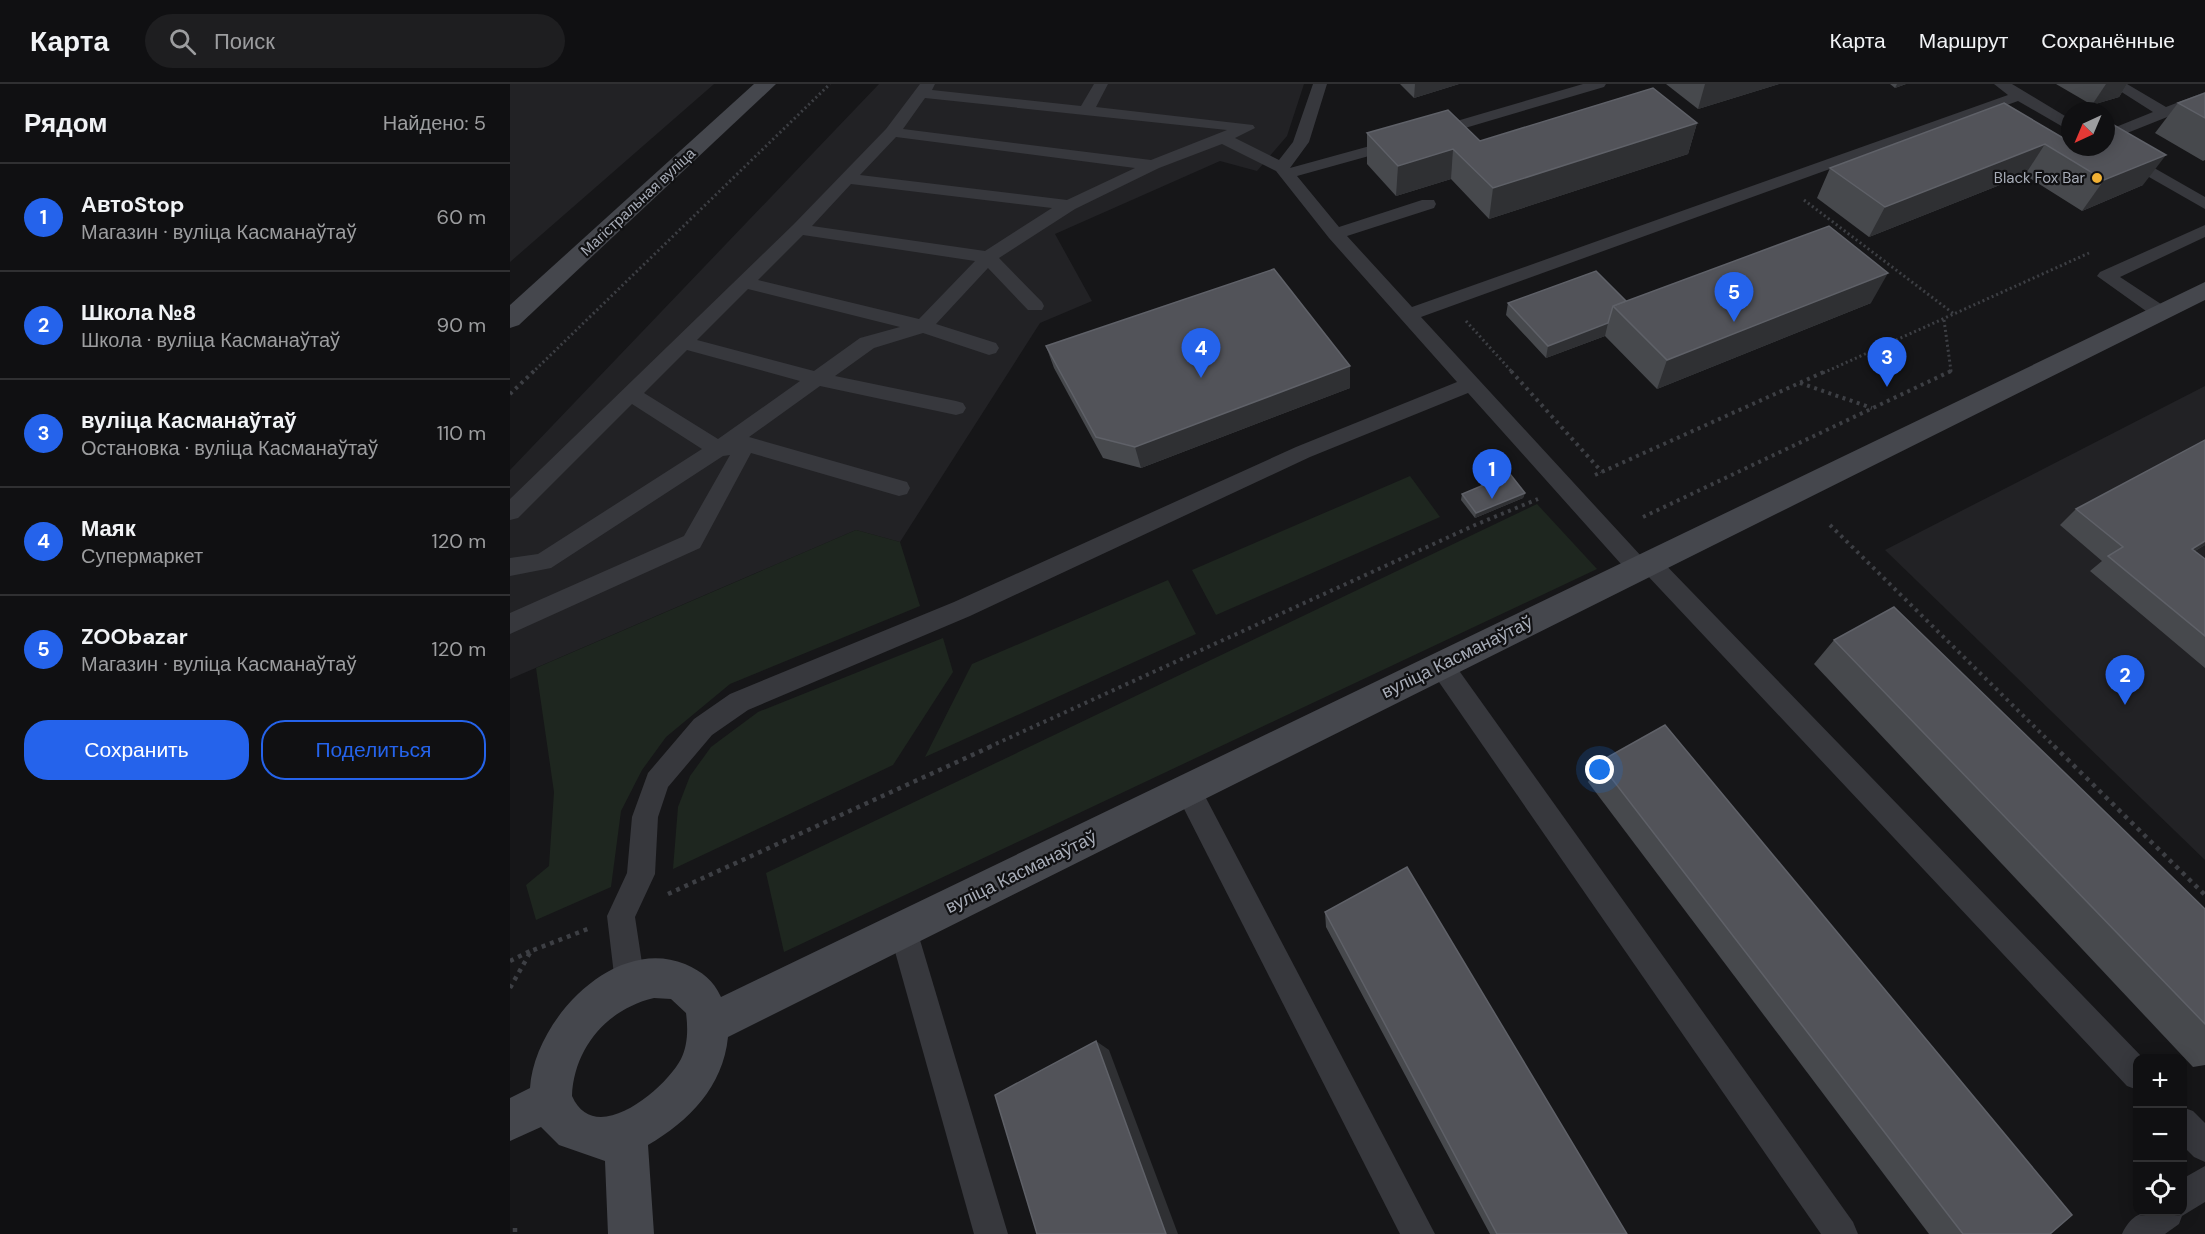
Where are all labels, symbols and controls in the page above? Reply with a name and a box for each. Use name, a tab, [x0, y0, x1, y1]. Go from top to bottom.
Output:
search box	[145, 14, 565, 68]
text: Карта	[30, 23, 109, 60]
icon: search	[166, 25, 199, 58]
text: Поиск	[214, 27, 275, 56]
text: Карта	[1830, 27, 1886, 55]
text: Маршрут	[1919, 27, 2008, 55]
text: Сохранённые	[2041, 27, 2175, 55]
north arrow	[2061, 102, 2115, 156]
text: Рядом	[24, 106, 107, 140]
text: Найдено: 5	[383, 110, 486, 136]
street label: Магістральная вуліца	[576, 143, 700, 260]
place label: Black Fox Bar	[1994, 168, 2085, 188]
marker: Black Fox Bar	[2090, 171, 2104, 185]
text: АвтоStop	[81, 190, 184, 219]
text: 1	[40, 204, 47, 230]
text: 60 m	[437, 204, 486, 230]
text: Магазин · вуліца Касманаўтаў	[81, 219, 356, 245]
pin: 5	[1714, 272, 1754, 322]
text: Школа №8	[81, 298, 197, 327]
text: 2	[38, 312, 49, 338]
text: 90 m	[437, 312, 486, 338]
text: Школа · вуліца Касманаўтаў	[81, 327, 340, 353]
pin: 4	[1182, 328, 1220, 378]
pin: 3	[1868, 338, 1906, 387]
text: вуліца Касманаўтаў	[81, 406, 297, 435]
text: 3	[37, 420, 50, 446]
text: 110 m	[437, 420, 486, 446]
text: Остановка · вуліца Касманаўтаў	[81, 435, 378, 461]
pin: 1	[1472, 450, 1512, 499]
text: Маяк	[81, 514, 136, 543]
text: 4	[37, 528, 50, 554]
text: 120 m	[432, 528, 486, 554]
text: Супермаркет	[81, 543, 203, 569]
street label: вуліца Касманаўтаў	[1377, 610, 1537, 704]
text: ZOObazar	[81, 622, 188, 651]
text: 5	[37, 636, 50, 662]
text: 120 m	[432, 636, 486, 662]
text: Магазин · вуліца Касманаўтаў	[81, 651, 356, 677]
pin: 2	[2106, 656, 2144, 705]
button: Сохранить	[24, 720, 249, 780]
button: Поделиться	[261, 720, 486, 780]
your location	[1585, 755, 1614, 784]
street label: вуліца Касманаўтаў	[941, 825, 1101, 919]
map controls	[2133, 1054, 2187, 1216]
button: +	[2133, 1054, 2187, 1108]
button: −	[2133, 1108, 2187, 1162]
button: locate	[2133, 1162, 2187, 1216]

